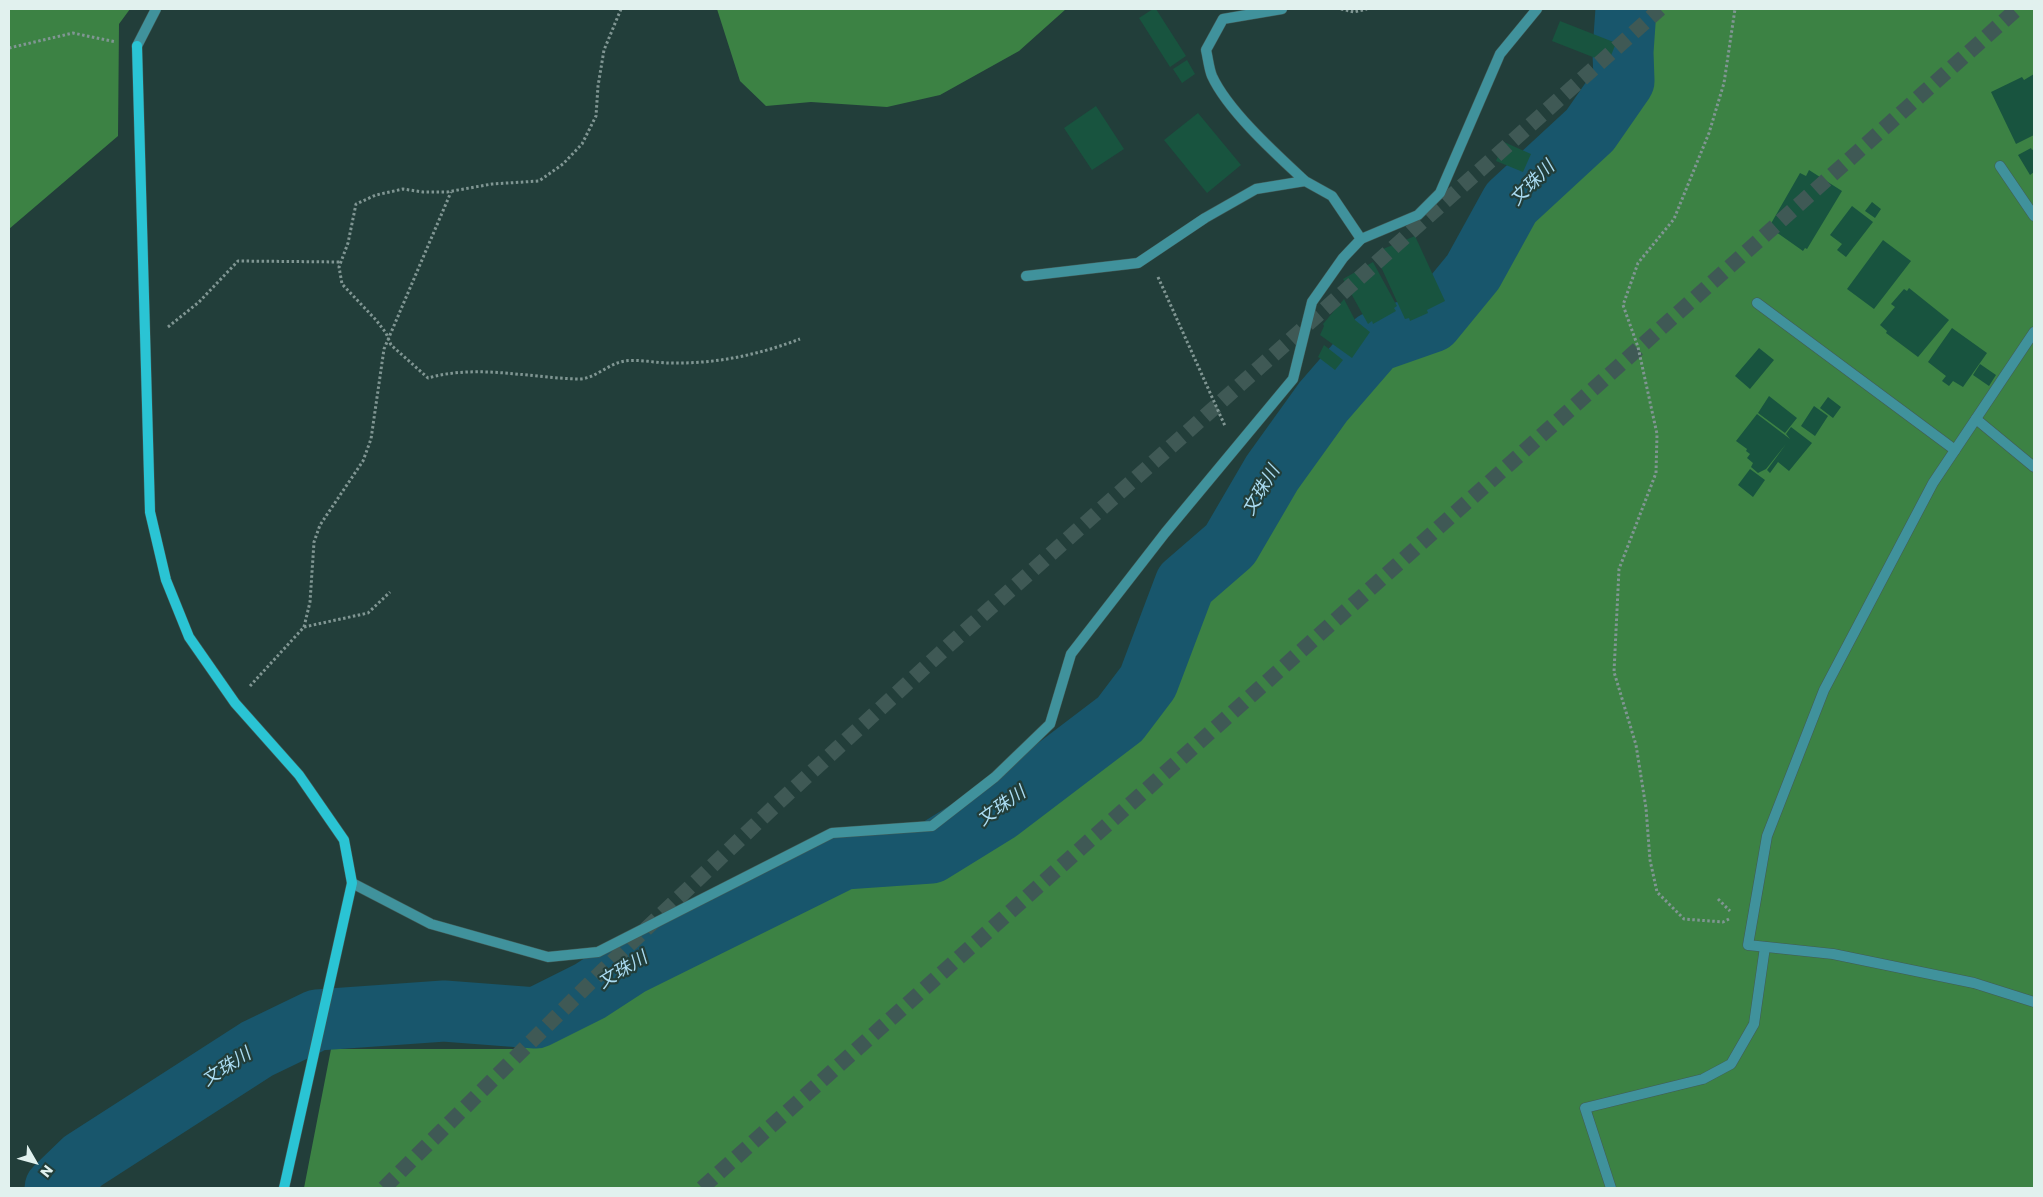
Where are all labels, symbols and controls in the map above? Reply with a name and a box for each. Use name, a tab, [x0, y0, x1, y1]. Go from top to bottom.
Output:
water label: 文珠川	[1506, 157, 1560, 211]
water label: 文珠川	[1239, 462, 1285, 520]
water label: 文珠川	[974, 783, 1030, 831]
water label: 文珠川	[594, 948, 652, 994]
water label: 文珠川	[198, 1044, 256, 1092]
north arrow	[10, 1137, 60, 1187]
text: N	[36, 1161, 58, 1182]

